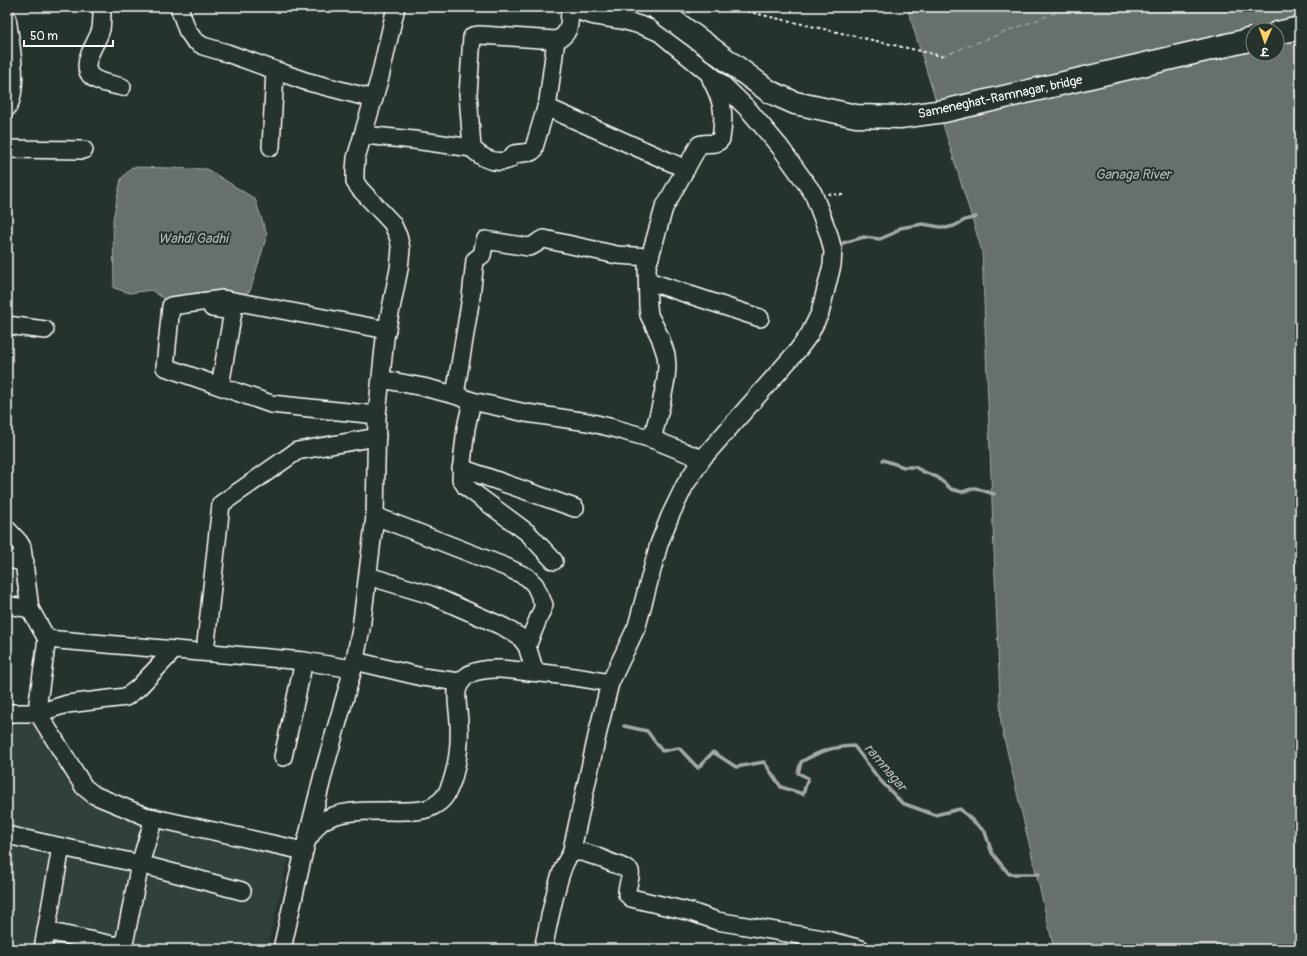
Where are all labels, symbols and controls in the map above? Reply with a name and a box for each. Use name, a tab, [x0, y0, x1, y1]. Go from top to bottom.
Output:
scale bar	[24, 22, 113, 48]
north arrow	[1245, 22, 1285, 62]
text: 50 m	[30, 29, 58, 44]
text: उ	[1259, 45, 1270, 58]
street label: Sameneghat-Ramnagar, bridge	[916, 72, 1085, 122]
water label: Ganaga River	[1095, 166, 1173, 183]
water label: Wahdi Gadhi	[158, 230, 230, 247]
water label: ramnagar	[861, 740, 912, 796]

